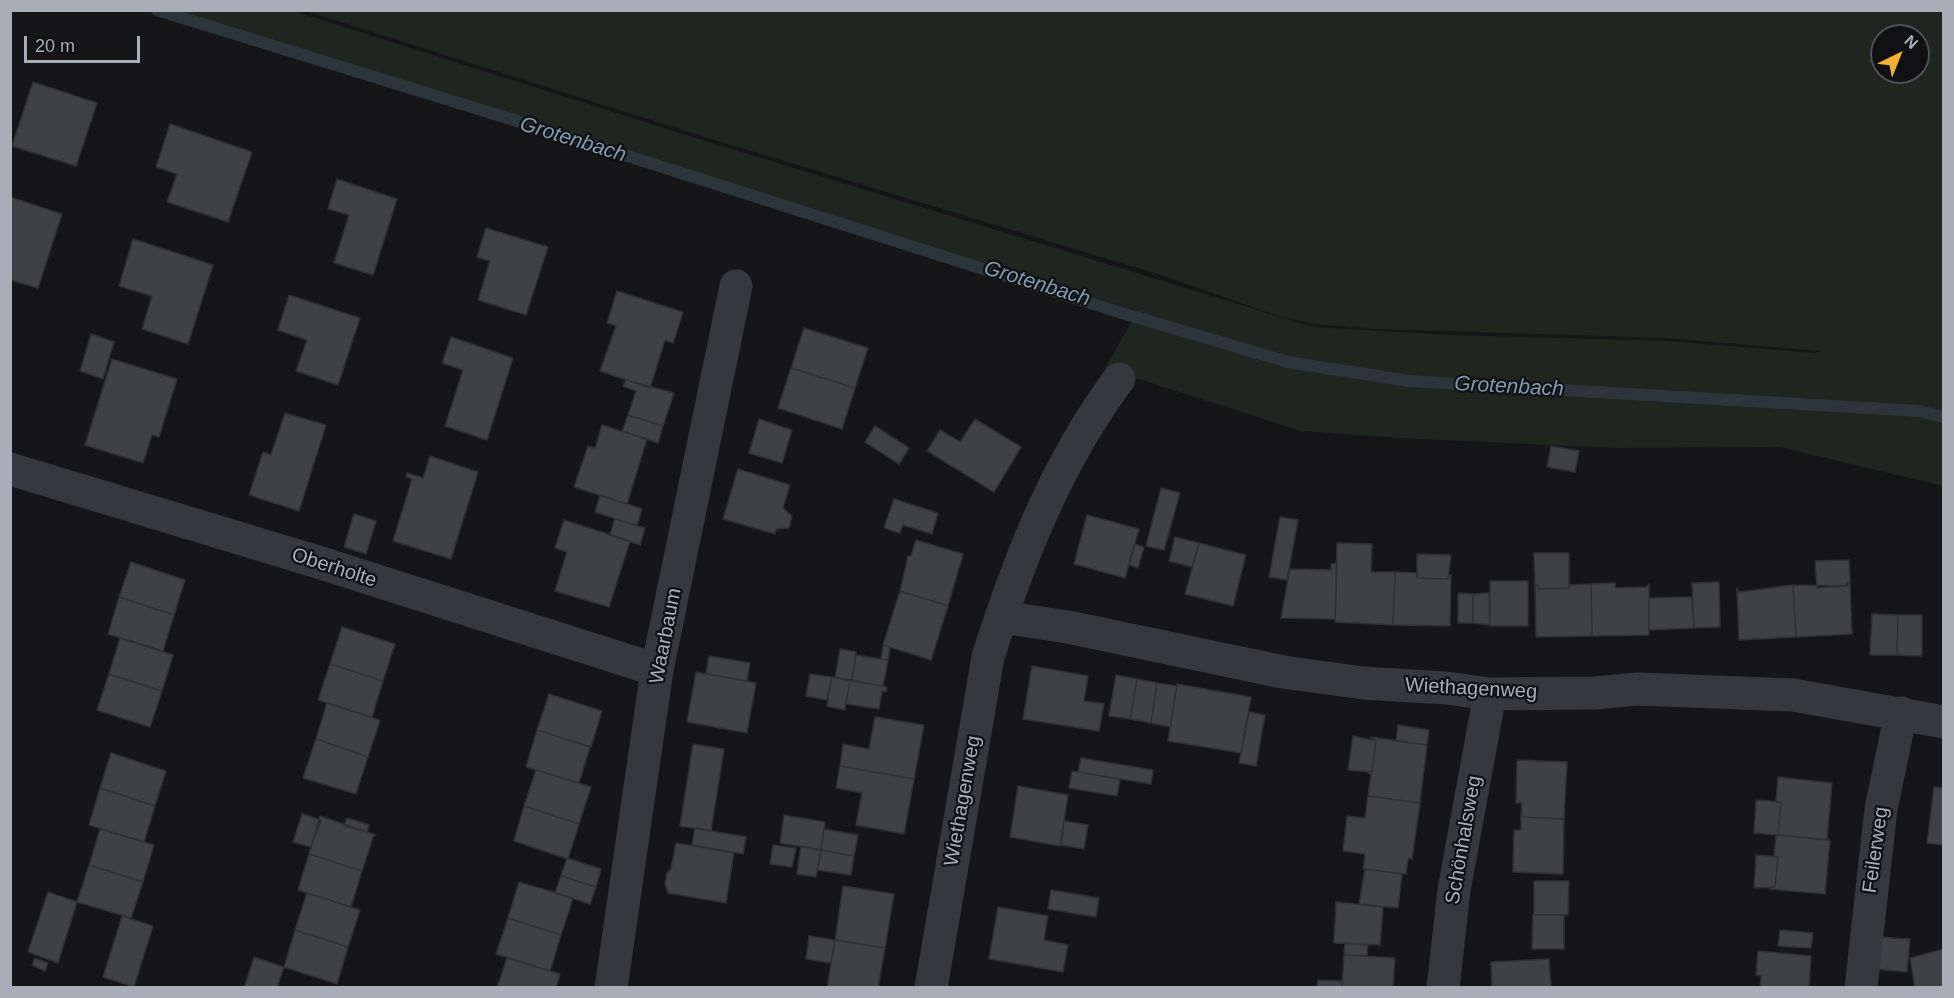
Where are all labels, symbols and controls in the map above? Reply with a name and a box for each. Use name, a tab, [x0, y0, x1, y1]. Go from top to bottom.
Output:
scale bar	[27, 24, 142, 62]
north arrow	[1870, 24, 1930, 84]
text: N	[1901, 32, 1921, 52]
text: 20 m	[35, 36, 75, 56]
water label: Grotenbach	[517, 112, 629, 168]
water label: Grotenbach	[981, 256, 1093, 312]
water label: Grotenbach	[1454, 372, 1564, 402]
street label: Oberholte	[289, 543, 379, 593]
street label: Waarbaum	[645, 586, 687, 686]
street label: Wiethagenweg	[1404, 674, 1538, 704]
street label: Wiethagenweg	[940, 734, 986, 868]
street label: Schönhalsweg	[1441, 774, 1487, 906]
street label: Feilerweg	[1858, 805, 1894, 895]

